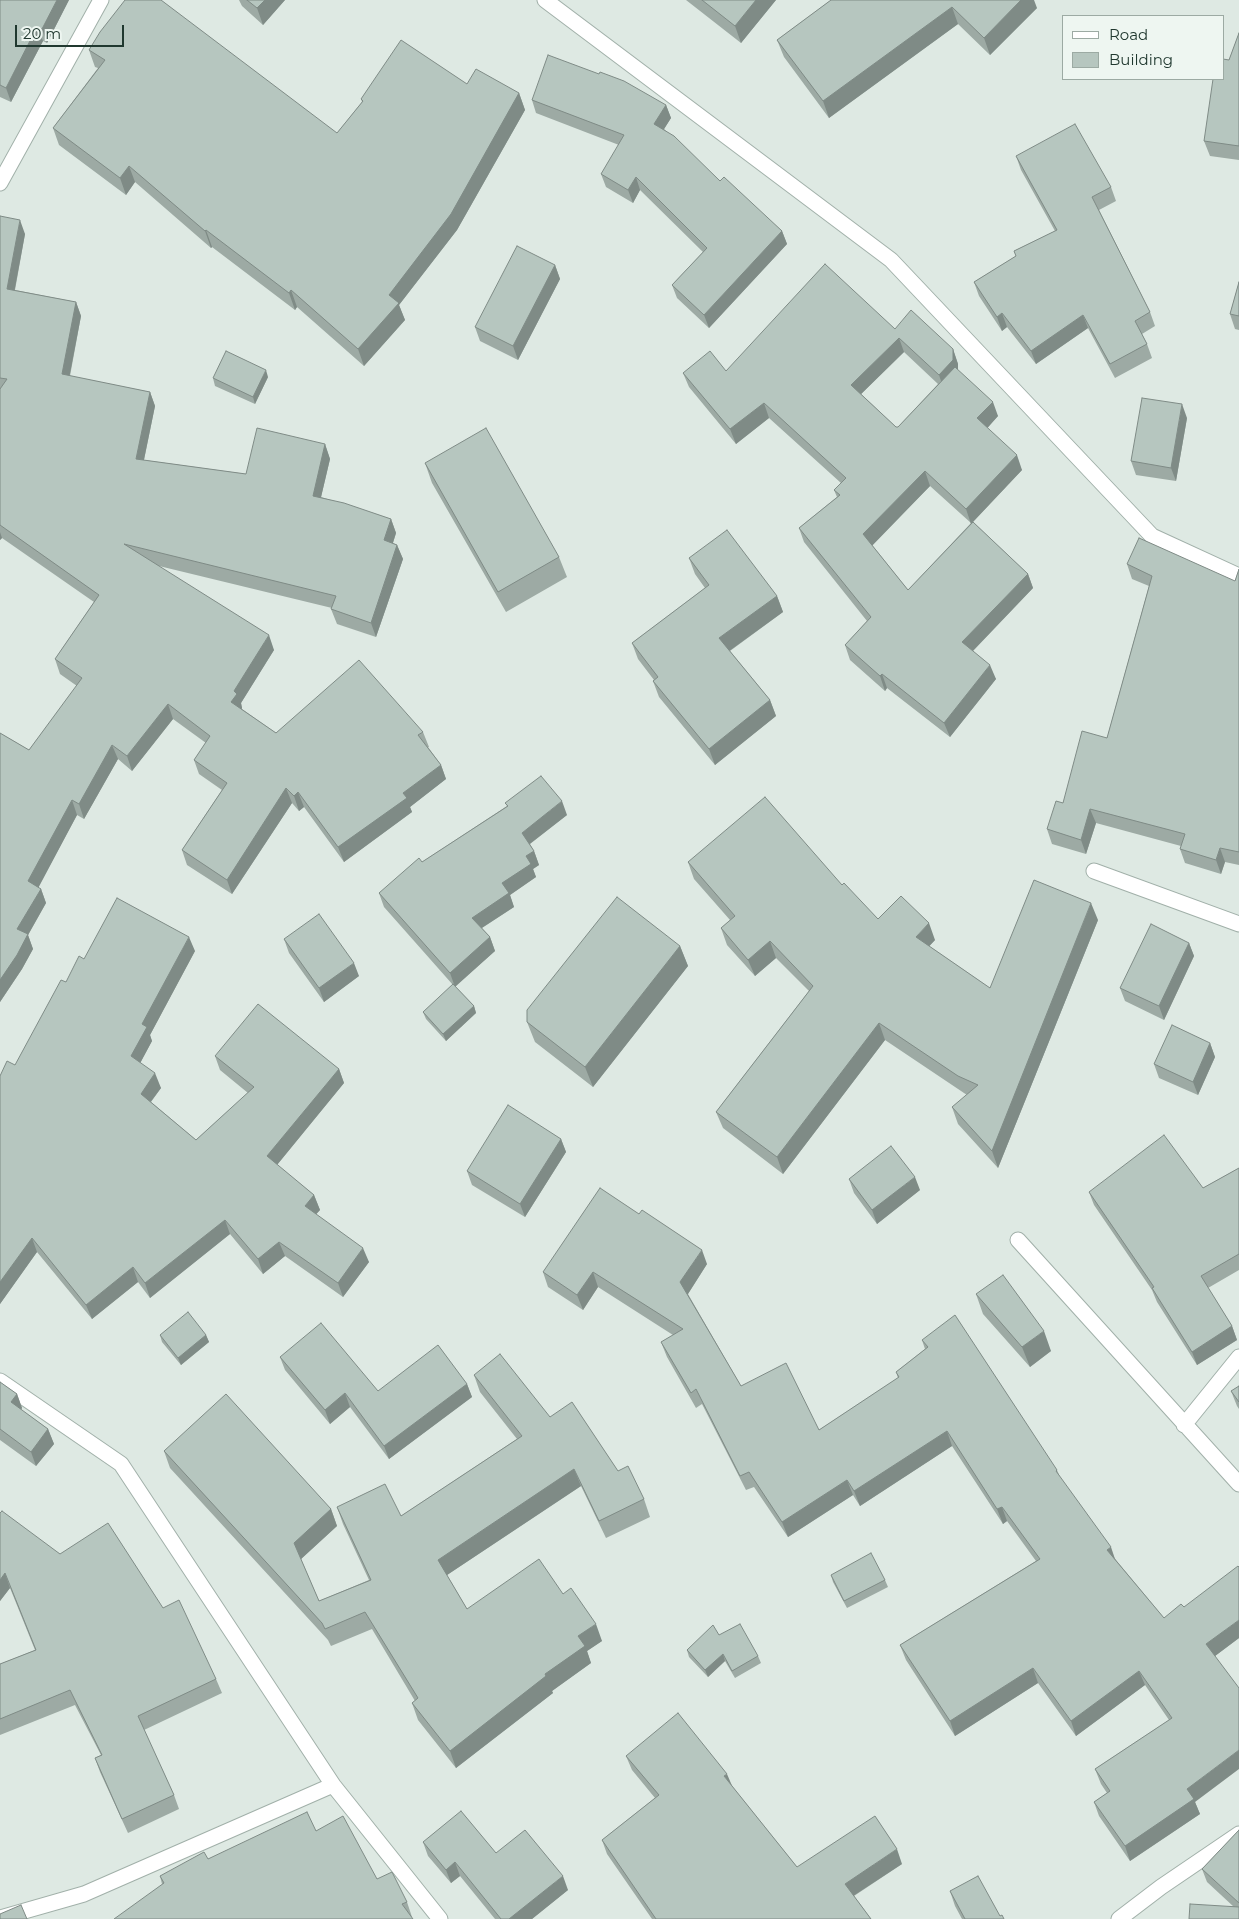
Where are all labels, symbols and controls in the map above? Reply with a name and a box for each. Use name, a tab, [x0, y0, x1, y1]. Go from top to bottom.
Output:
scale bar	[18, 15, 126, 47]
legend	[1062, 15, 1224, 80]
text: 20 m	[23, 24, 61, 43]
text: Road	[1109, 25, 1148, 44]
text: Building	[1109, 50, 1173, 69]

